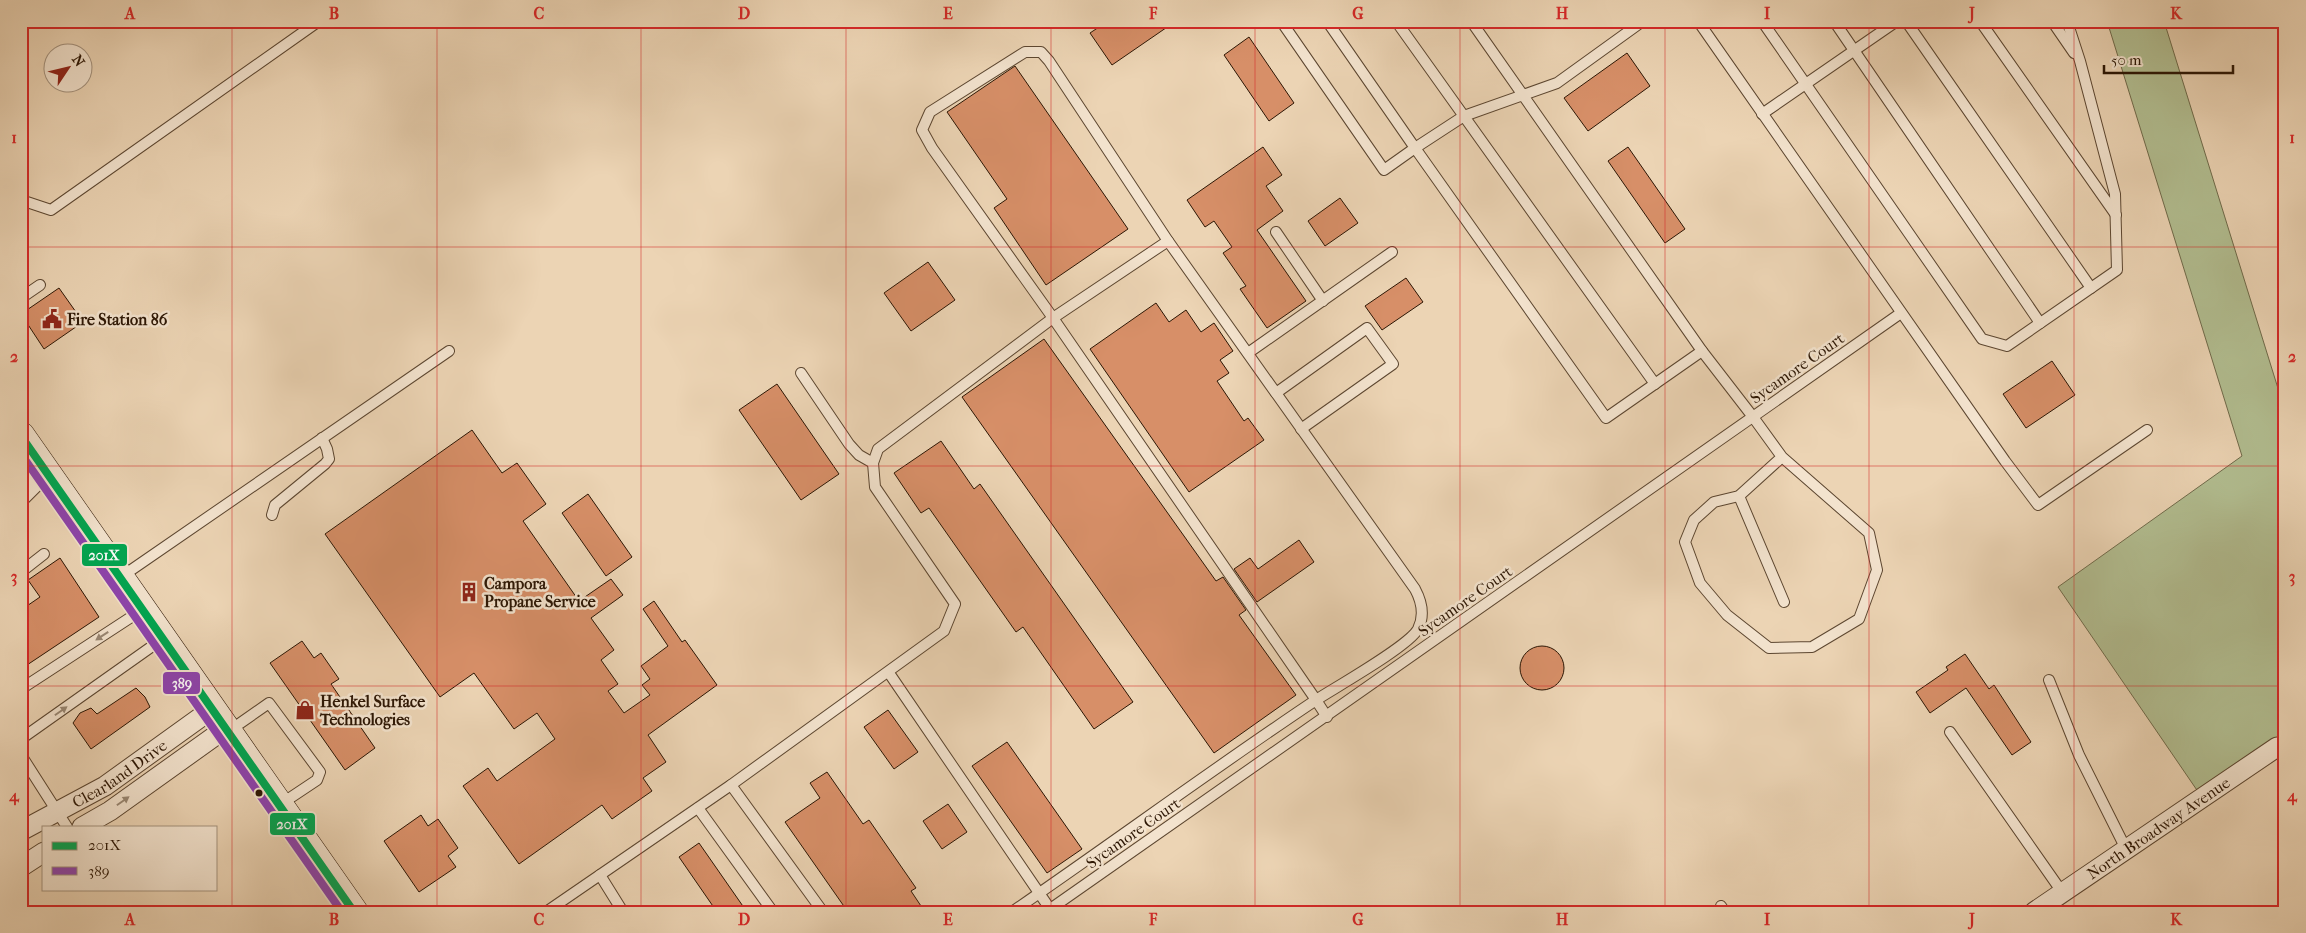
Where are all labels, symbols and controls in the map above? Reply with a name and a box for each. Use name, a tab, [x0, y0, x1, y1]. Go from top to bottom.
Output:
text: A	[124, 4, 136, 23]
text: B	[329, 4, 339, 23]
text: C	[534, 4, 545, 23]
text: D	[738, 4, 750, 23]
text: E	[943, 4, 953, 23]
text: F	[1148, 4, 1158, 23]
text: G	[1352, 4, 1364, 23]
text: H	[1556, 4, 1569, 23]
text: I	[1764, 4, 1771, 23]
text: J	[1967, 4, 1975, 24]
text: K	[2170, 4, 2183, 23]
north arrow	[42, 42, 92, 92]
scale bar	[2104, 42, 2232, 74]
text: 50 m	[2111, 51, 2142, 69]
text: N	[68, 52, 88, 70]
text: 1	[11, 128, 17, 147]
text: 1	[2289, 128, 2295, 147]
public building icon: Fire Station 86	[41, 308, 63, 330]
place label: Fire Station 86	[66, 310, 168, 329]
street label: Sycamore Court	[1746, 328, 1848, 407]
text: 2	[10, 347, 18, 366]
text: 2	[2288, 347, 2296, 366]
line badge: 201X	[81, 543, 128, 567]
text: 201X	[89, 547, 120, 564]
street label: Sycamore Court	[1414, 561, 1516, 640]
text: 3	[11, 567, 17, 587]
text: 3	[2289, 567, 2295, 587]
place label: Campora Propane Service	[484, 574, 596, 612]
building icon: Campora Propane Service	[458, 581, 480, 603]
one-way arrow	[95, 631, 109, 641]
line badge: 389	[162, 671, 201, 695]
text: 389	[172, 675, 192, 692]
place label: Henkel Surface Technologies	[319, 692, 425, 730]
shop icon: Henkel Surface Technologies	[294, 699, 316, 721]
one-way arrow	[54, 706, 68, 716]
street label: Clearland Drive	[69, 735, 170, 811]
street label: North Broadway Avenue	[2083, 772, 2233, 883]
text: 4	[8, 786, 20, 806]
text: 4	[2286, 786, 2298, 806]
unlabelled marker	[254, 788, 264, 798]
street label: Sycamore Court	[1082, 793, 1184, 872]
one-way arrow	[117, 797, 130, 807]
line badge: 201X	[269, 812, 316, 836]
text: 201X	[277, 816, 308, 833]
legend	[42, 826, 218, 890]
text: 201X	[88, 836, 121, 854]
text: 389	[88, 862, 110, 880]
text: A	[124, 910, 136, 929]
text: B	[329, 910, 339, 929]
text: C	[534, 910, 545, 929]
text: D	[738, 910, 750, 929]
text: E	[943, 910, 953, 929]
text: F	[1148, 910, 1158, 929]
text: G	[1352, 910, 1364, 929]
text: H	[1556, 910, 1569, 929]
text: I	[1764, 910, 1771, 929]
text: J	[1967, 910, 1975, 930]
text: K	[2170, 910, 2183, 929]

